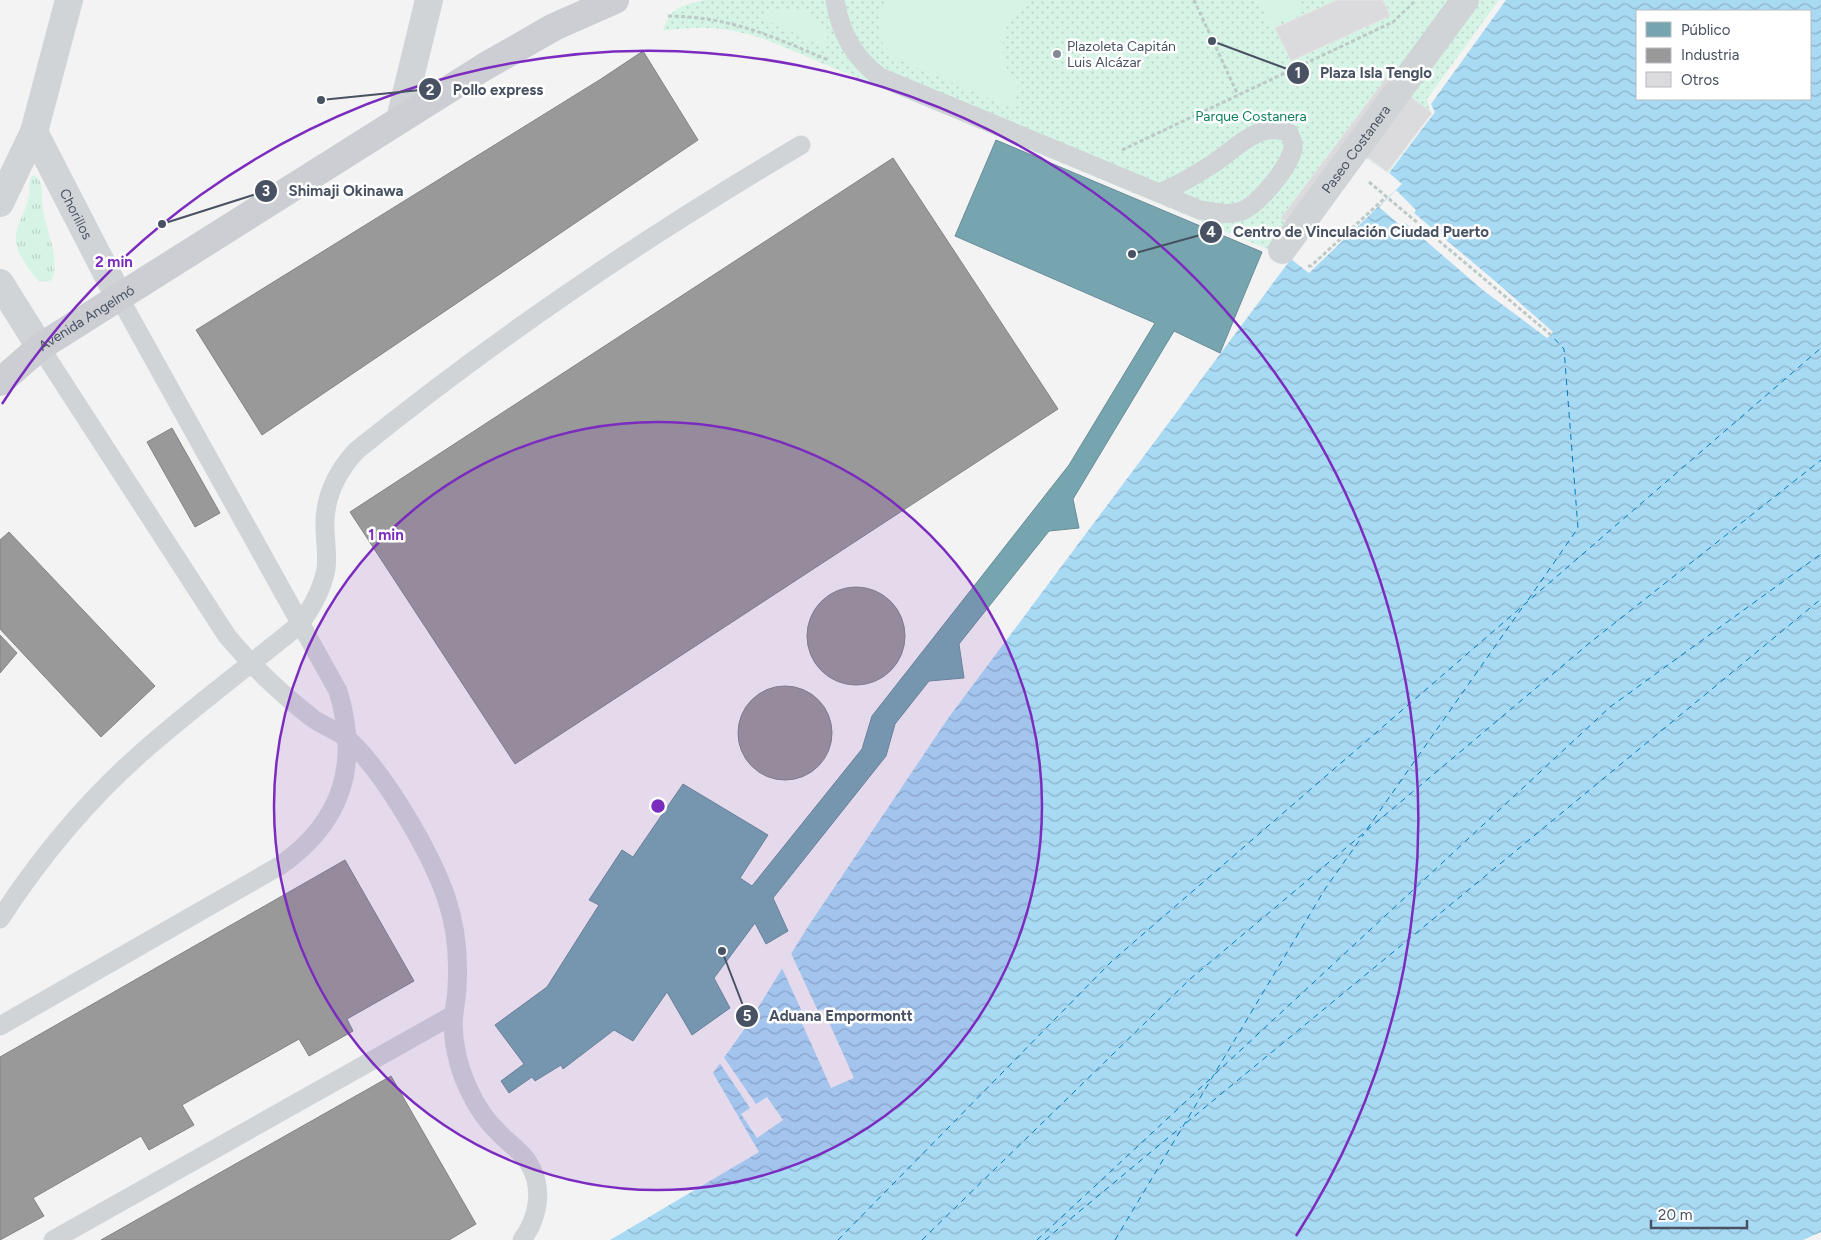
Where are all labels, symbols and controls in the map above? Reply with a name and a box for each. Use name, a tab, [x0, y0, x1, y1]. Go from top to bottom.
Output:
legend	[1636, 10, 1811, 100]
text: Público	[1681, 21, 1731, 39]
place label: Plazoleta Capitán Luis Alcázar	[1067, 38, 1176, 71]
text: Industria	[1681, 46, 1739, 64]
marker: Plazoleta Capitán Luis Alcázar	[1051, 48, 1063, 60]
callout: Plaza Isla Tenglo	[1285, 58, 1442, 88]
text: 1	[1295, 64, 1301, 82]
text: Plaza Isla Tenglo	[1320, 64, 1432, 82]
text: Otros	[1681, 71, 1719, 89]
callout: Pollo express	[418, 74, 553, 104]
text: 2	[426, 81, 435, 99]
text: Pollo express	[453, 81, 543, 99]
street label: Paseo Costanera	[1318, 102, 1394, 197]
park label: Parque Costanera	[1195, 108, 1307, 125]
callout: Shimaji Okinawa	[253, 176, 413, 206]
text: 3	[262, 182, 270, 200]
text: Shimaji Okinawa	[289, 182, 403, 200]
street label: Chorillos	[56, 186, 96, 242]
callout: Centro de Vinculación Ciudad Puerto	[1198, 217, 1499, 247]
text: 4	[1206, 223, 1216, 241]
text: Centro de Vinculación Ciudad Puerto	[1233, 223, 1489, 241]
text: 2 min	[95, 253, 133, 271]
street label: Avenida Angelmó	[35, 282, 138, 355]
text: 1 min	[368, 526, 404, 544]
centre of rings	[649, 797, 667, 815]
callout: Aduana Empormontt	[735, 1001, 923, 1031]
text: 5	[743, 1007, 752, 1025]
text: Aduana Empormontt	[769, 1007, 913, 1025]
scale bar	[1651, 1198, 1747, 1230]
text: 20 m	[1658, 1206, 1692, 1224]

